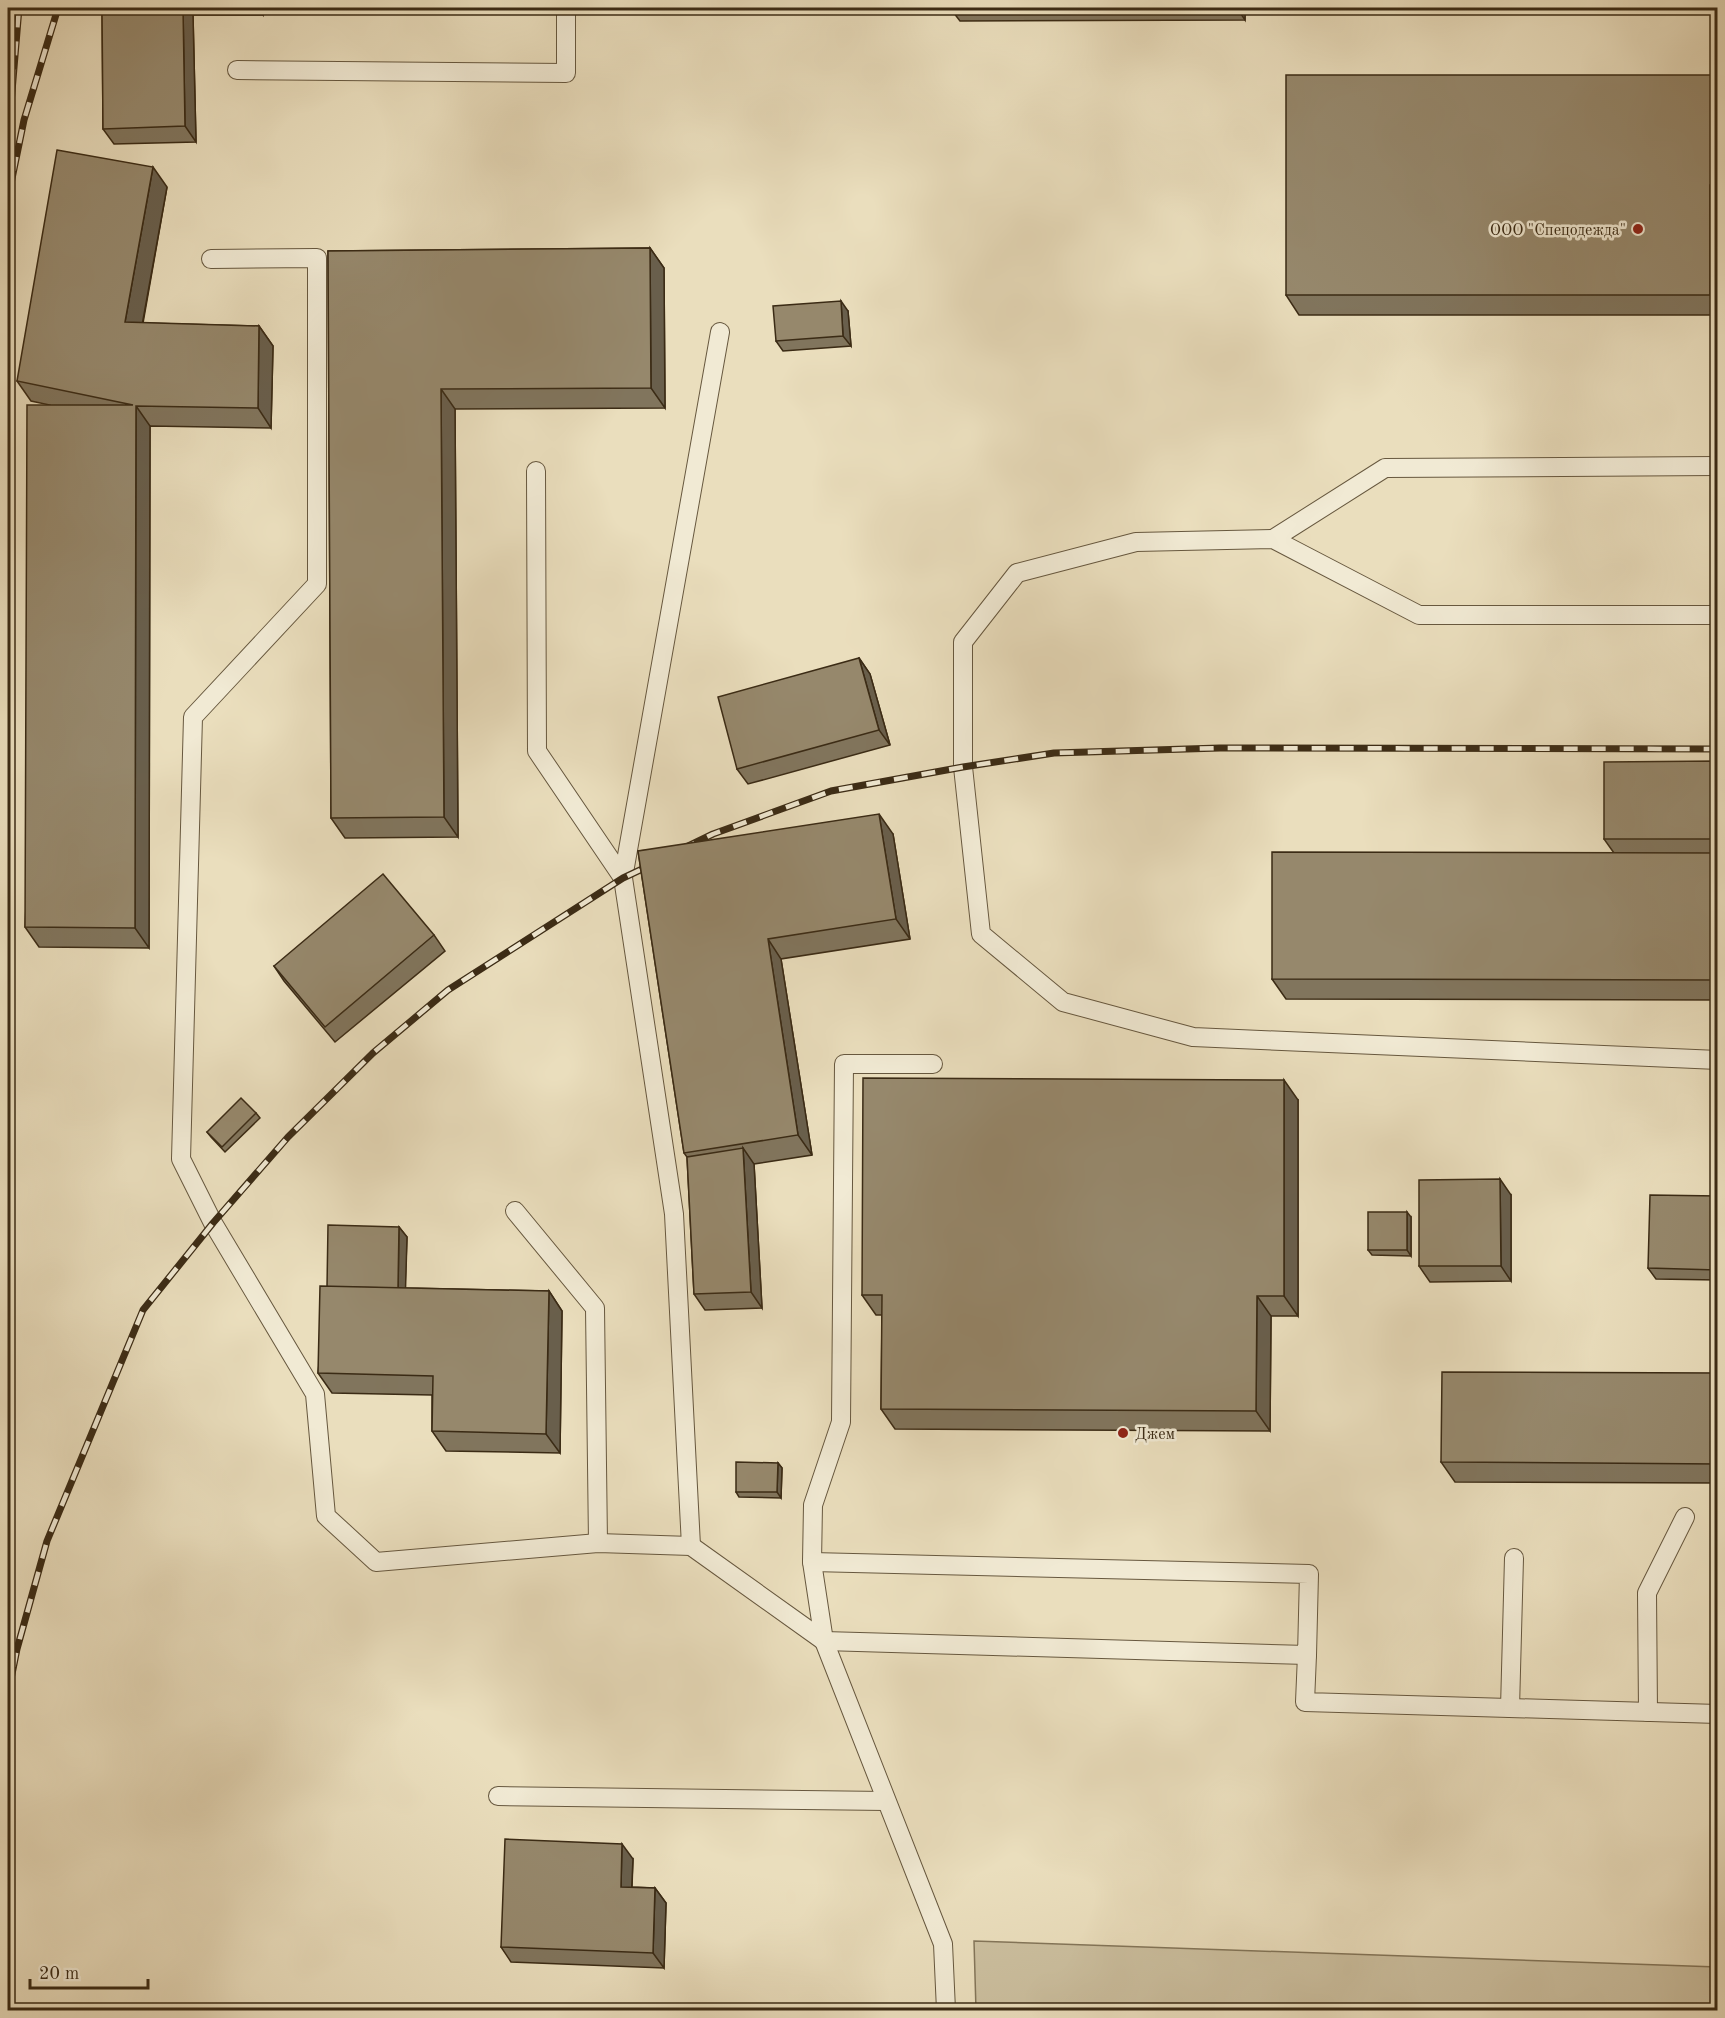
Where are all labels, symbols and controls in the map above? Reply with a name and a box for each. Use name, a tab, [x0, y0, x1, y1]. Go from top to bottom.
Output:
marker: ООО "Спецодежда"	[1631, 222, 1645, 236]
place label: ООО "Спецодежда"	[1490, 223, 1626, 239]
marker: Джем	[1116, 1426, 1130, 1440]
place label: Джем	[1135, 1427, 1175, 1443]
scale bar	[30, 1952, 148, 1990]
text: 20 m	[39, 1965, 79, 1983]

